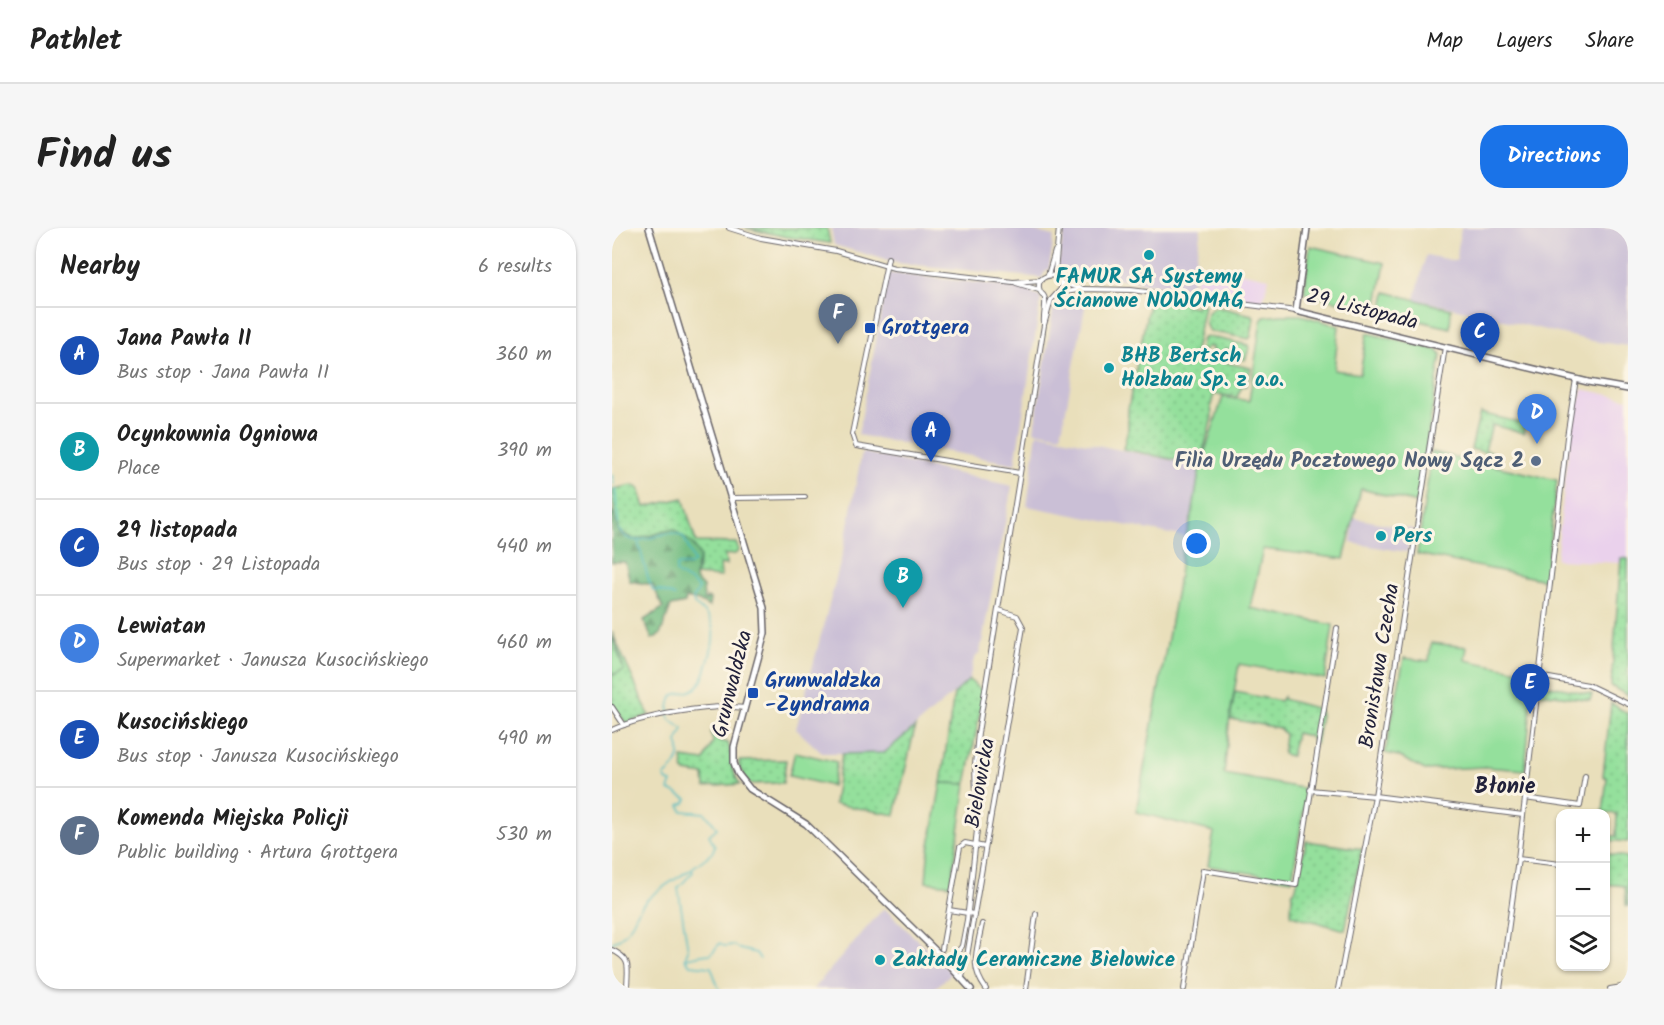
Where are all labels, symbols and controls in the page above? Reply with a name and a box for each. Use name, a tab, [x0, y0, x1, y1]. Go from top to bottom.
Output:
text: Pathlet	[30, 19, 122, 64]
text: Map	[1426, 25, 1463, 58]
text: Layers	[1496, 25, 1552, 58]
text: Share	[1585, 25, 1634, 58]
text: Find us	[36, 123, 172, 190]
button: Directions	[1480, 125, 1628, 188]
text: Nearby	[60, 246, 140, 288]
marker: FAMUR SA Systemy Ścianowe NOWOMAG	[1142, 248, 1156, 262]
text: 6 results	[478, 251, 552, 283]
place label: FAMUR SA Systemy Ścianowe NOWOMAG	[1054, 261, 1244, 318]
street label: 29 Listopada	[1303, 280, 1421, 340]
pin: F	[818, 294, 858, 344]
place label: Grottgera	[882, 312, 970, 345]
pin: C	[1460, 314, 1500, 363]
marker: Grottgera	[863, 321, 877, 335]
text: Jana Pawła II	[117, 322, 251, 357]
text: A	[73, 339, 86, 371]
text: 360 m	[496, 339, 552, 371]
place label: BHB Bertsch Holzbau Sp. z o.o.	[1121, 340, 1284, 397]
text: Bus stop · Jana Pawła II	[117, 357, 329, 389]
marker: BHB Bertsch Holzbau Sp. z o.o.	[1102, 361, 1116, 375]
pin: D	[1518, 394, 1556, 444]
pin: A	[912, 412, 950, 462]
text: Ocynkownia Ogniowa	[117, 418, 318, 453]
text: B	[73, 435, 86, 467]
text: 390 m	[497, 435, 552, 467]
place label: Filia Urzędu Pocztowego Nowy Sącz 2	[1175, 445, 1524, 478]
text: Place	[117, 453, 160, 485]
marker: Filia Urzędu Pocztowego Nowy Sącz 2	[1529, 454, 1543, 468]
text: 29 listopada	[117, 514, 237, 549]
place label: Pers	[1393, 520, 1432, 553]
your location	[1182, 529, 1211, 558]
marker: Pers	[1374, 529, 1388, 543]
text: C	[73, 531, 86, 563]
text: 440 m	[496, 531, 552, 563]
text: Bus stop · 29 Listopada	[117, 549, 320, 581]
pin: B	[884, 558, 922, 608]
street label: Bronisława Czecha	[1351, 581, 1409, 751]
text: Lewiatan	[117, 610, 206, 645]
text: D	[73, 627, 86, 659]
text: 460 m	[496, 627, 552, 659]
street label: Grunwaldzka	[704, 627, 762, 741]
text: Supermarket · Janusza Kusocińskiego	[117, 645, 429, 677]
pin: E	[1510, 664, 1550, 714]
place label: Grunwaldzka -Zyndrama	[765, 665, 881, 722]
marker: Grunwaldzka -Zyndrama	[746, 686, 760, 700]
text: Kusocińskiego	[117, 706, 248, 741]
text: E	[74, 723, 85, 755]
text: 490 m	[497, 723, 552, 755]
street label: Bielowicka	[957, 735, 1005, 831]
text: Bus stop · Janusza Kusocińskiego	[117, 741, 399, 773]
district label: Błonie	[1475, 770, 1536, 805]
text: Komenda Miejska Policji	[117, 802, 348, 837]
map controls	[1556, 809, 1610, 971]
button: +	[1556, 809, 1610, 863]
text: F	[74, 819, 85, 851]
text: 530 m	[496, 819, 552, 851]
text: Public building · Artura Grottgera	[117, 837, 398, 869]
button: −	[1556, 863, 1610, 917]
button: layers	[1556, 917, 1610, 971]
place label: Zakłady Ceramiczne Bielowice	[892, 944, 1175, 977]
marker: Zakłady Ceramiczne Bielowice	[873, 953, 887, 967]

